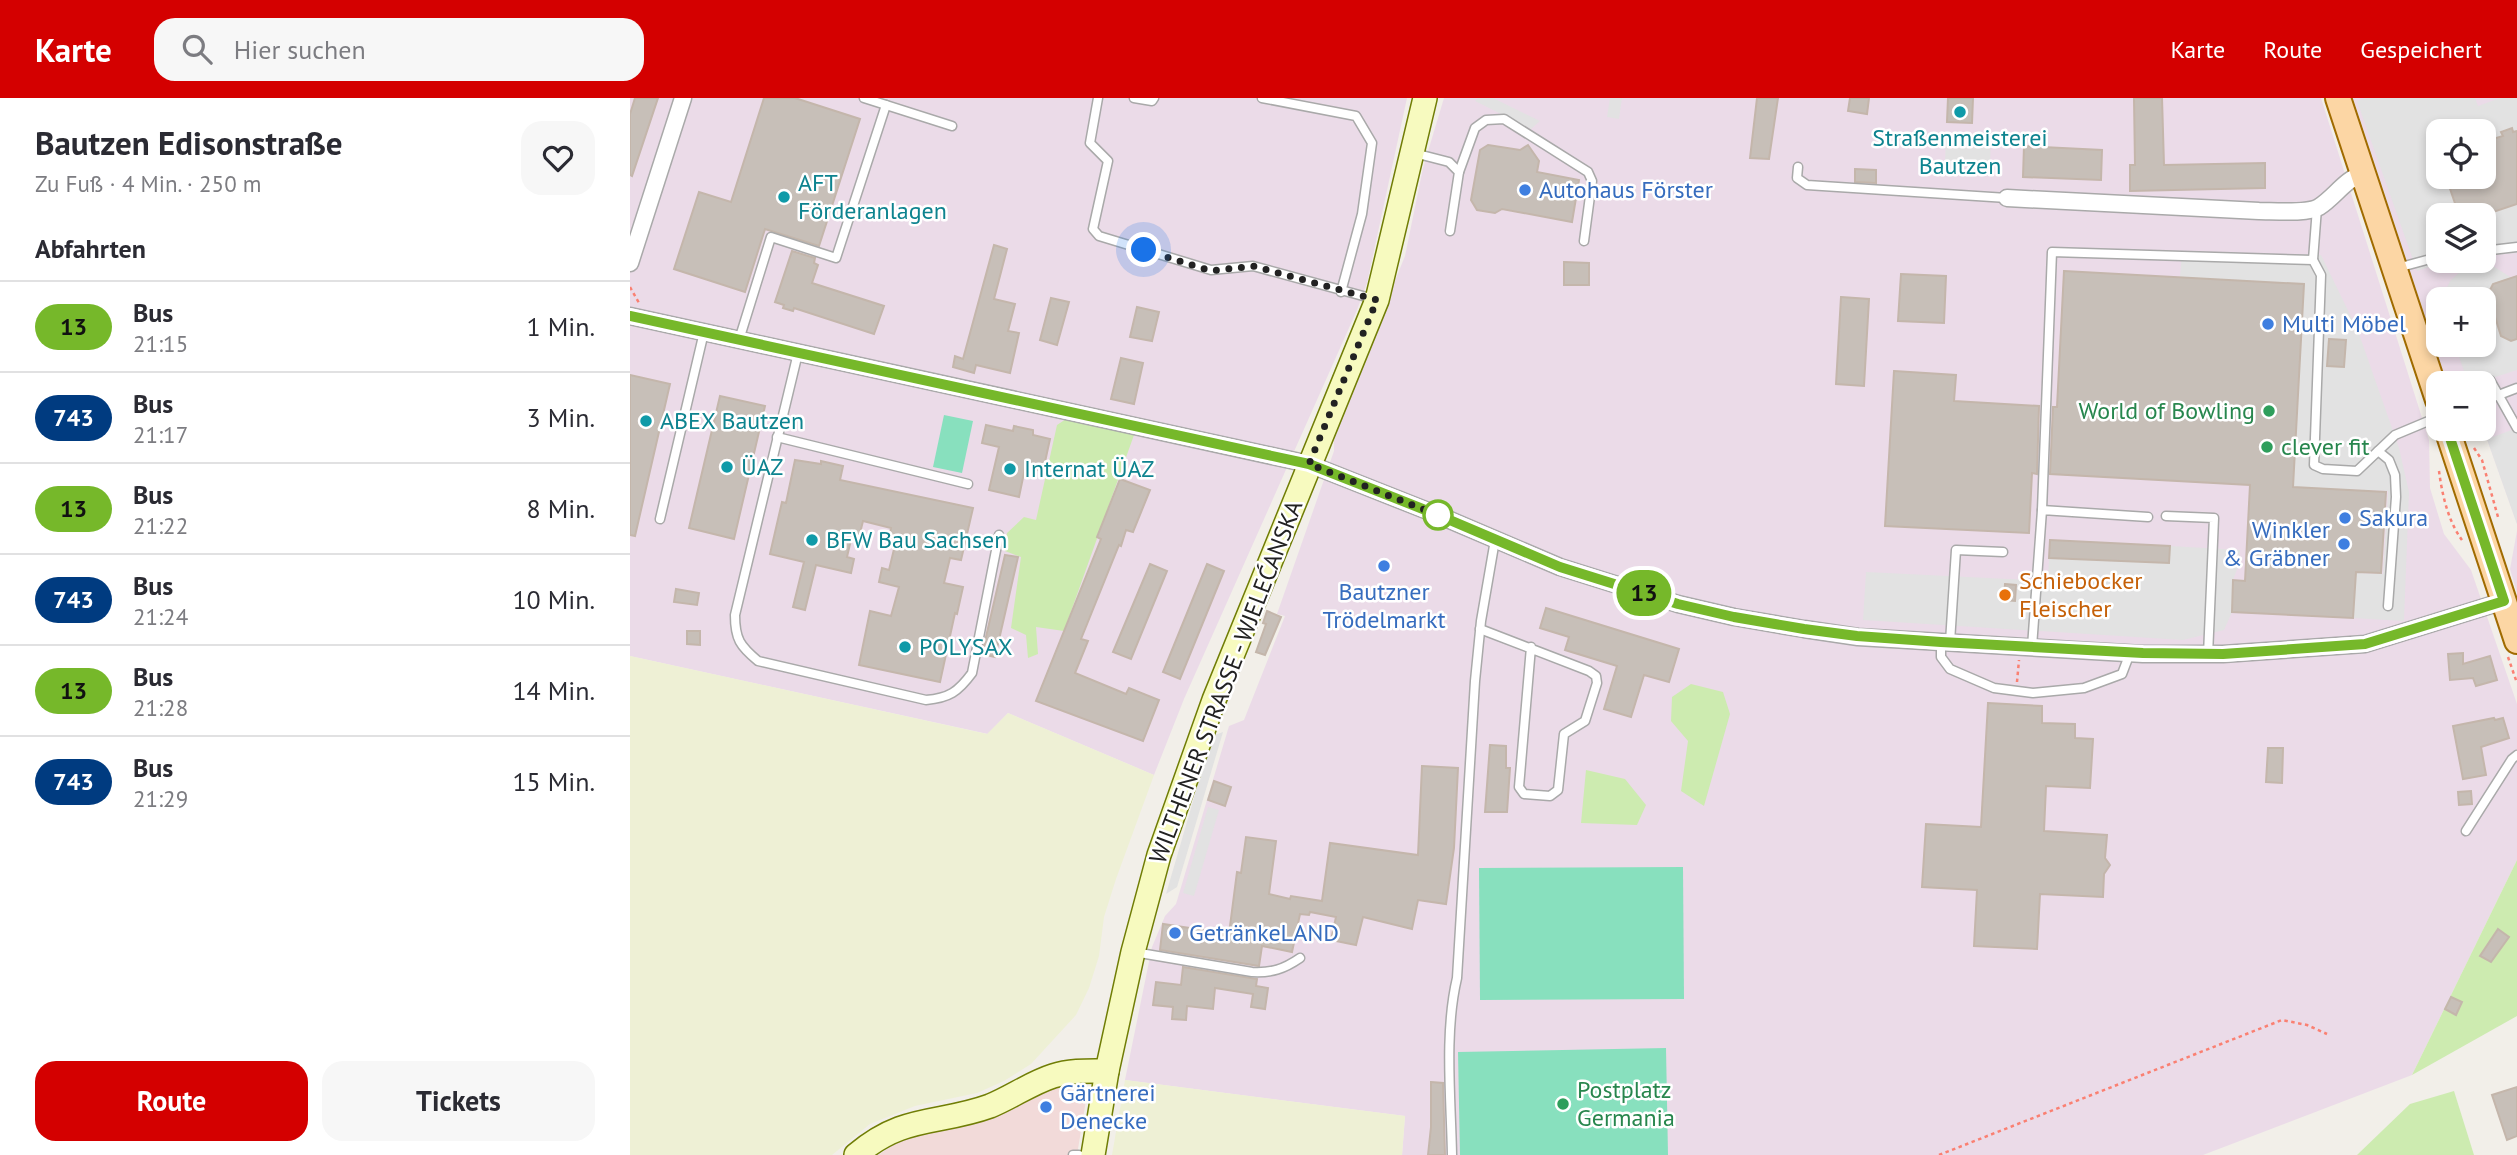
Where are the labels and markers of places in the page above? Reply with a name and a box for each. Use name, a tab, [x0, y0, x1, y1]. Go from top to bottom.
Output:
marker: Straßenmeisterei Bautzen	[1952, 104, 1968, 120]
place label: Straßenmeisterei Bautzen	[1872, 122, 2048, 181]
place label: AFT Förderanlagen	[798, 167, 947, 226]
place label: Autohaus Förster	[1539, 174, 1713, 205]
marker: Autohaus Förster	[1517, 182, 1533, 198]
marker: AFT Förderanlagen	[776, 189, 792, 205]
place label: Multi Möbel	[2282, 308, 2406, 339]
marker: Multi Möbel	[2260, 316, 2276, 332]
place label: World of Bowling	[2078, 395, 2255, 426]
marker: World of Bowling	[2261, 403, 2277, 419]
place label: ABEX Bautzen	[660, 405, 804, 436]
marker: ABEX Bautzen	[638, 413, 654, 429]
place label: clever fit	[2281, 431, 2370, 462]
marker: clever fit	[2259, 439, 2275, 455]
place label: ÜAZ	[741, 451, 783, 482]
place label: Internat ÜAZ	[1024, 453, 1154, 484]
marker: ÜAZ	[719, 459, 735, 475]
marker: Internat ÜAZ	[1002, 461, 1018, 477]
unlabelled marker	[1423, 500, 1453, 530]
place label: Sakura	[2359, 502, 2428, 533]
marker: Sakura	[2337, 510, 2353, 526]
place label: Winkler & Gräbner	[2223, 514, 2330, 573]
place label: BFW Bau Sachsen	[826, 524, 1007, 555]
marker: BFW Bau Sachsen	[804, 532, 820, 548]
marker: Winkler & Gräbner	[2336, 536, 2352, 552]
marker: Bautzner Trödelmarkt	[1376, 558, 1392, 574]
place label: Schiebocker Fleischer	[2019, 565, 2143, 624]
place label: Bautzner Trödelmarkt	[1322, 576, 1446, 635]
marker: Schiebocker Fleischer	[1997, 587, 2013, 603]
place label: POLYSAX	[919, 631, 1013, 662]
marker: POLYSAX	[897, 639, 913, 655]
place label: GetränkeLAND	[1189, 917, 1339, 948]
marker: GetränkeLAND	[1167, 925, 1183, 941]
place label: Postplatz Germania	[1577, 1074, 1675, 1133]
place label: Gärtnerei Denecke	[1060, 1077, 1156, 1136]
marker: Postplatz Germania	[1555, 1096, 1571, 1112]
marker: Gärtnerei Denecke	[1038, 1099, 1054, 1115]

